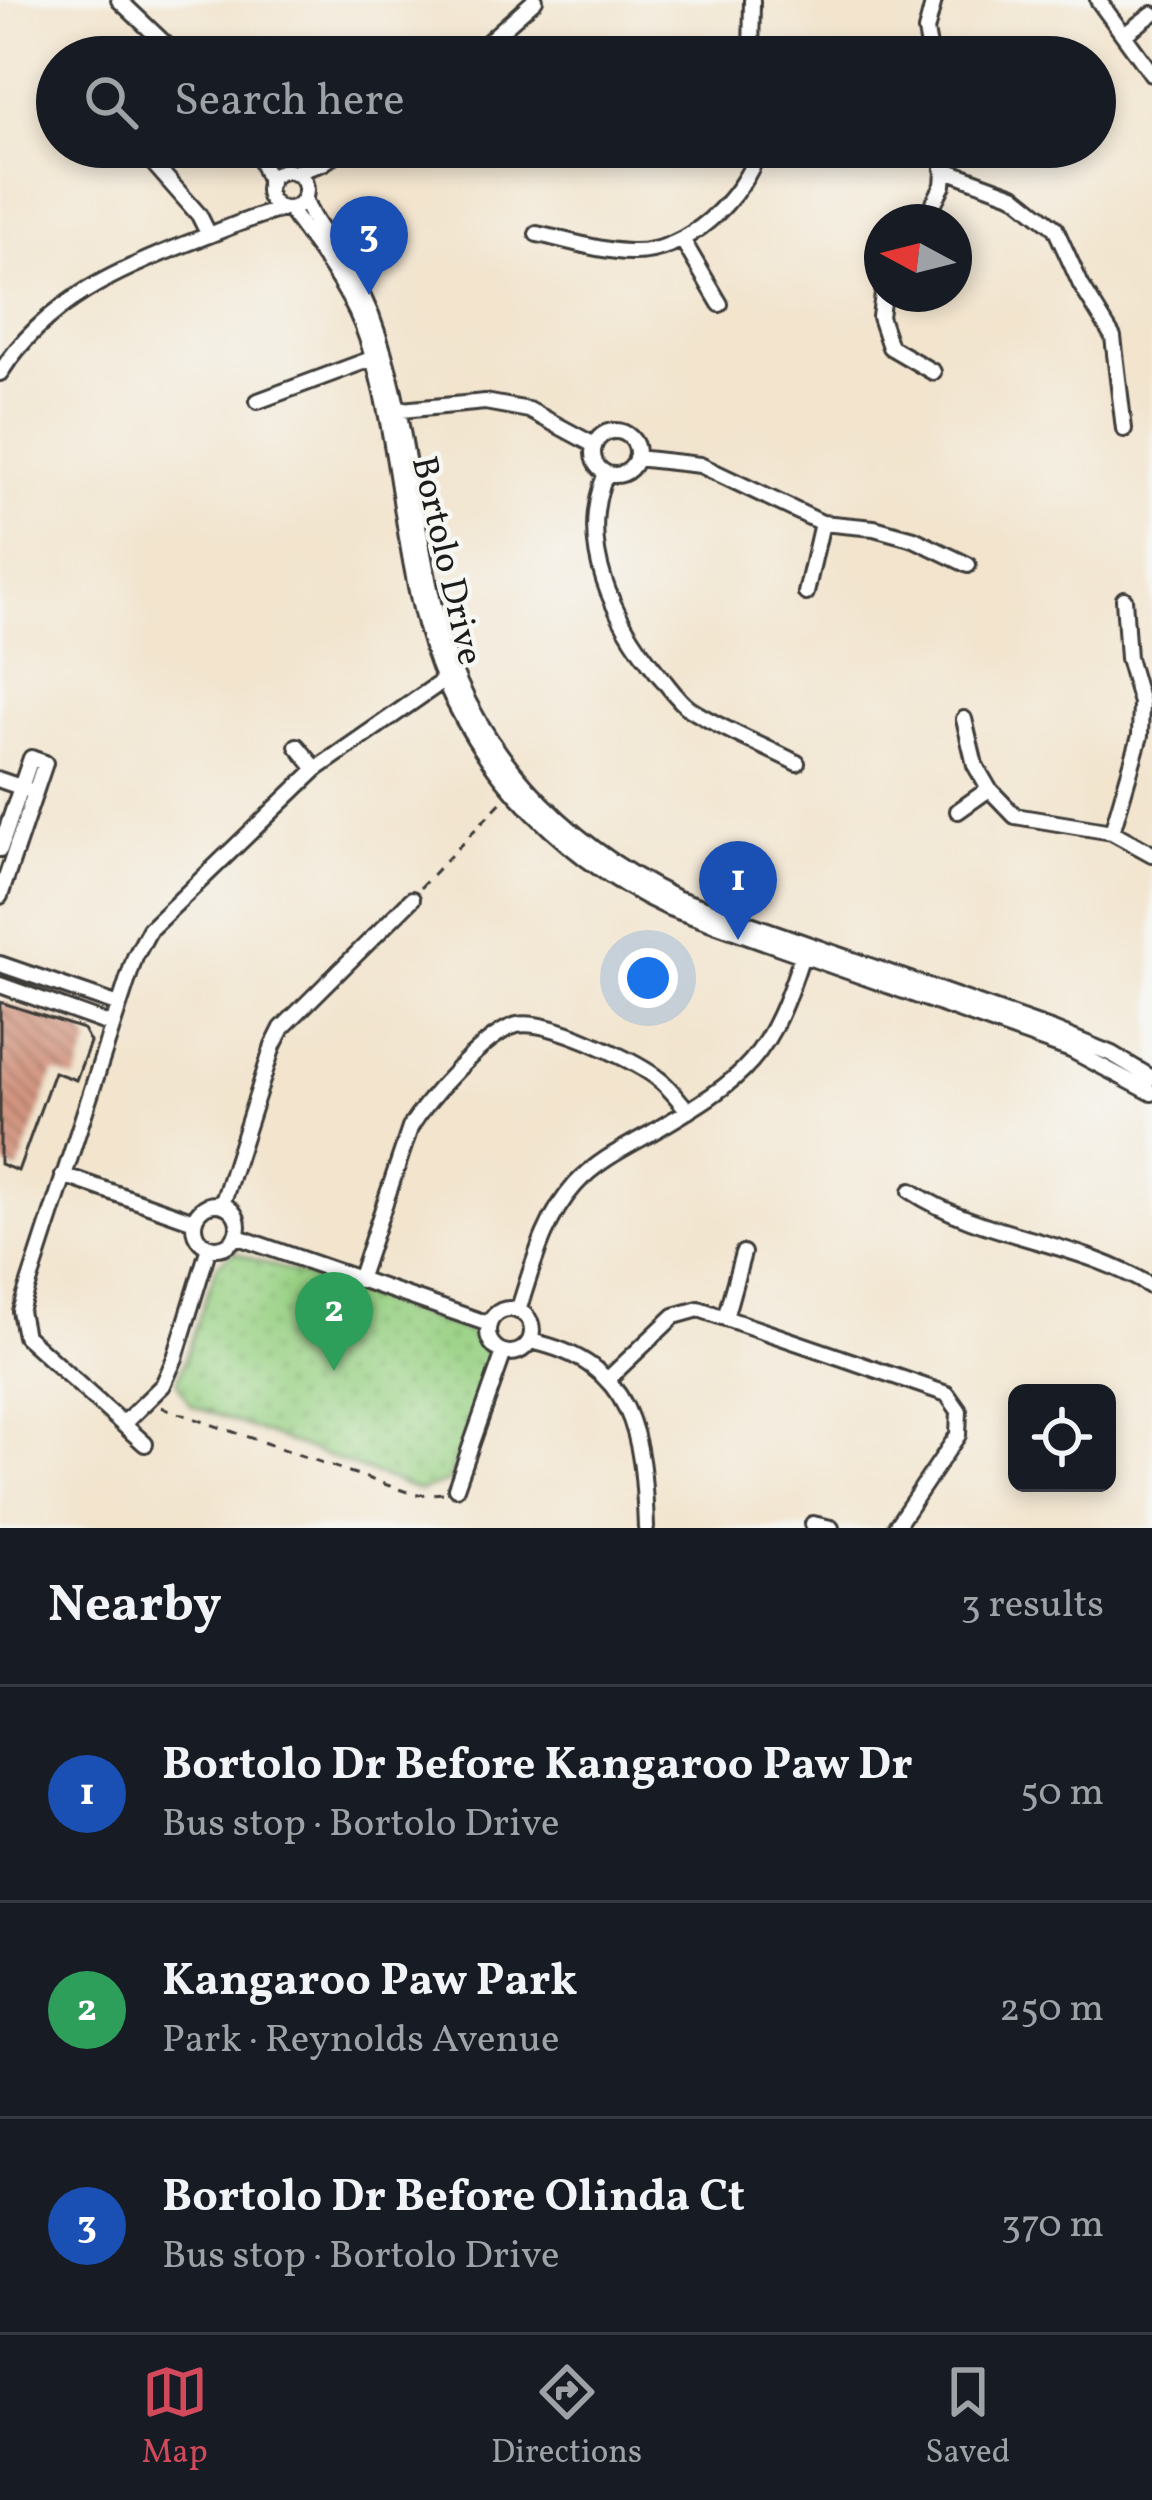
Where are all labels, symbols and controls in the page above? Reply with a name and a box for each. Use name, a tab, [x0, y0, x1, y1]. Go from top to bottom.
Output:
search box	[36, 36, 1116, 168]
icon: search	[78, 69, 144, 135]
text: Search here	[174, 71, 405, 134]
pin: 3	[330, 196, 408, 295]
north arrow	[864, 204, 972, 312]
street label: Bortolo Drive	[397, 452, 493, 670]
pin: 1	[699, 841, 777, 940]
your location	[618, 948, 678, 1008]
pin: 2	[295, 1272, 373, 1371]
map controls	[1008, 1384, 1116, 1492]
button: locate	[1008, 1384, 1116, 1492]
text: Nearby	[48, 1571, 222, 1642]
text: 3 results	[961, 1579, 1104, 1633]
text: Bortolo Dr Before Kangaroo Paw Dr	[162, 1735, 913, 1798]
text: 1	[79, 1767, 95, 1821]
text: 50 m	[1020, 1767, 1104, 1821]
text: Bus stop · Bortolo Drive	[162, 1798, 560, 1852]
text: Kangaroo Paw Park	[162, 1951, 578, 2014]
text: 2	[77, 1983, 97, 2037]
text: 250 m	[999, 1983, 1104, 2037]
text: Park · Reynolds Avenue	[162, 2014, 559, 2068]
text: Bortolo Dr Before Olinda Ct	[162, 2167, 745, 2230]
text: 3	[77, 2199, 97, 2253]
text: 370 m	[1001, 2199, 1104, 2253]
text: Bus stop · Bortolo Drive	[162, 2230, 560, 2284]
tab: Map	[142, 2359, 208, 2477]
tab: Directions	[491, 2359, 642, 2477]
tab: Saved	[925, 2359, 1010, 2477]

